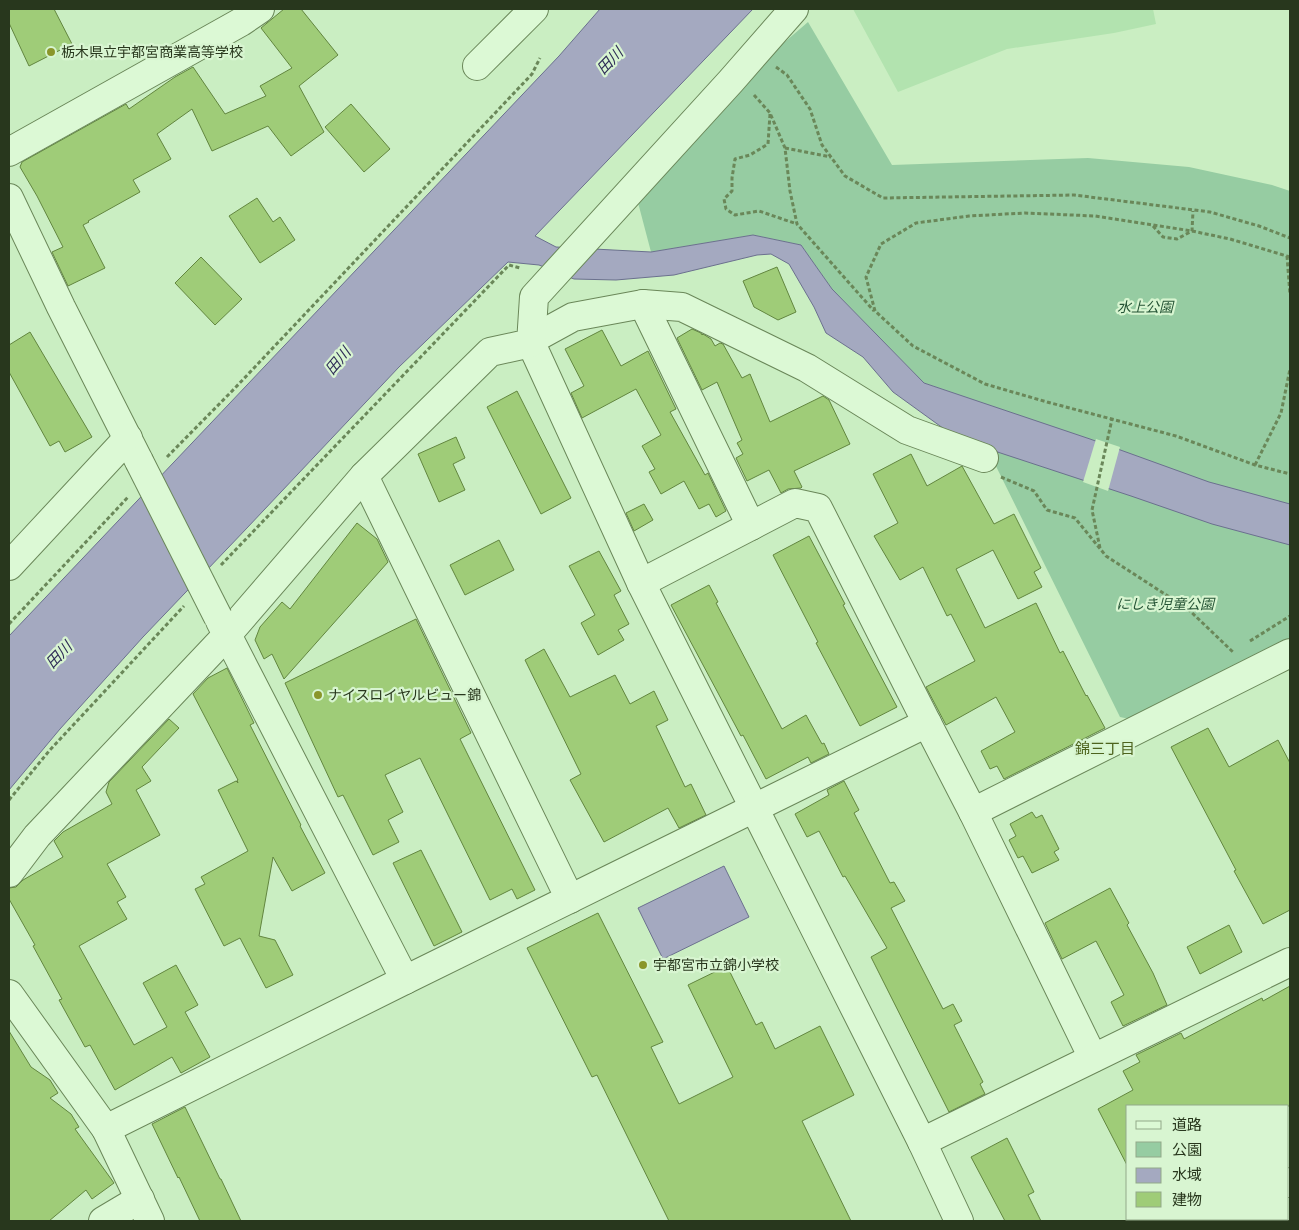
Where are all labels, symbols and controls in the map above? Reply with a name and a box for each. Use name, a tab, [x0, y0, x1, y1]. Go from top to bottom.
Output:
water label: 田川	[592, 42, 628, 78]
place label: 栃木県立宇都宮商業高等学校	[61, 43, 243, 61]
marker: 栃木県立宇都宮商業高等学校	[45, 46, 57, 58]
park label: 水上公園	[1117, 298, 1175, 316]
water label: 田川	[321, 342, 356, 378]
park label: にしき児童公園	[1116, 595, 1216, 613]
water label: 田川	[41, 636, 77, 672]
place label: ナイスロイヤルビュー錦	[328, 686, 481, 704]
marker: ナイスロイヤルビュー錦	[312, 689, 324, 701]
district label: 錦三丁目	[1075, 739, 1135, 758]
place label: 宇都宮市立錦小学校	[653, 956, 779, 974]
marker: 宇都宮市立錦小学校	[637, 959, 649, 971]
legend	[1126, 1105, 1289, 1220]
text: 道路	[1172, 1115, 1202, 1134]
text: 公園	[1172, 1140, 1202, 1159]
text: 水域	[1172, 1165, 1202, 1184]
text: 建物	[1172, 1190, 1202, 1209]

